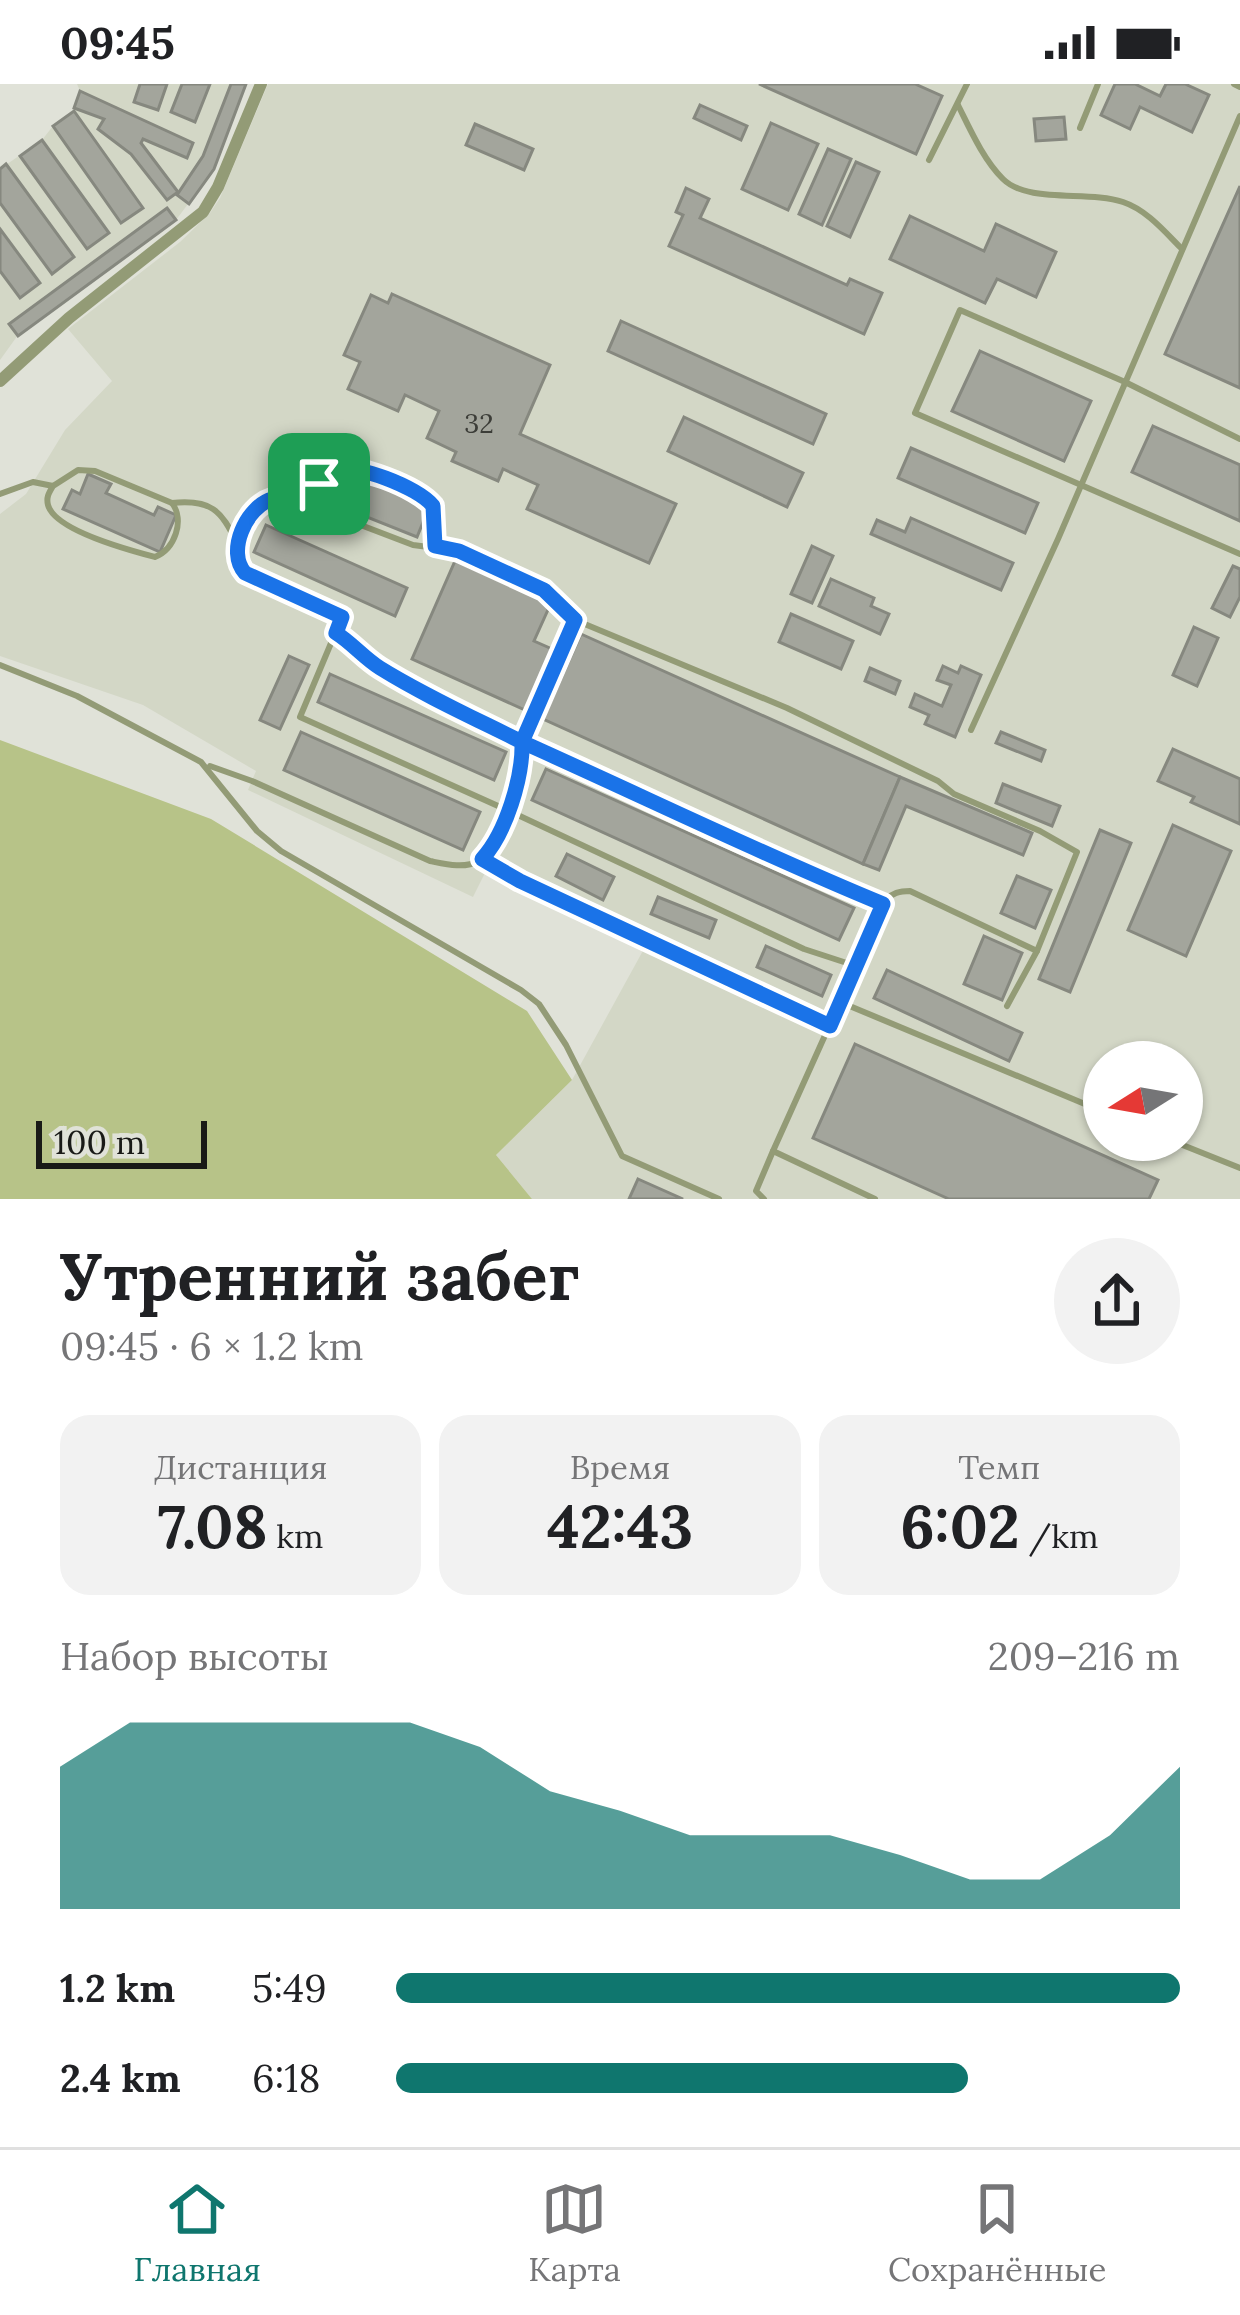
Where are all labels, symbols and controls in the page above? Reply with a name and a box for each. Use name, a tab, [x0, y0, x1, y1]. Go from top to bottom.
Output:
text: 09:45	[60, 14, 175, 71]
house number: 32	[464, 406, 494, 440]
pin	[268, 433, 370, 535]
icon: arrive	[286, 451, 352, 517]
north arrow	[1083, 1041, 1203, 1161]
map controls	[1083, 1041, 1203, 1161]
scale bar	[36, 1115, 207, 1168]
text: 100 m	[54, 1121, 145, 1163]
text: Утренний забег	[60, 1234, 580, 1318]
button: share	[1054, 1238, 1180, 1364]
text: 09:45 · 6 × 1.2 km	[60, 1321, 364, 1371]
text: Дистанция	[154, 1446, 328, 1488]
text: Время	[570, 1446, 670, 1488]
text: Темп	[958, 1446, 1040, 1488]
text: 7.08	[158, 1488, 268, 1564]
text: 42:43	[547, 1488, 693, 1564]
text: 6:02	[900, 1488, 1020, 1564]
text: km	[268, 1515, 324, 1557]
text: /km	[1020, 1515, 1098, 1557]
text: Набор высоты	[60, 1631, 329, 1681]
text: 209–216 m	[988, 1631, 1180, 1681]
text: 1.2 km	[60, 1963, 175, 2013]
text: 5:49	[252, 1963, 327, 2013]
text: 2.4 km	[60, 2053, 181, 2103]
text: 6:18	[252, 2053, 320, 2103]
tab: Главная	[134, 2176, 261, 2290]
tab: Карта	[528, 2176, 621, 2290]
tab: Сохранённые	[888, 2176, 1106, 2290]

